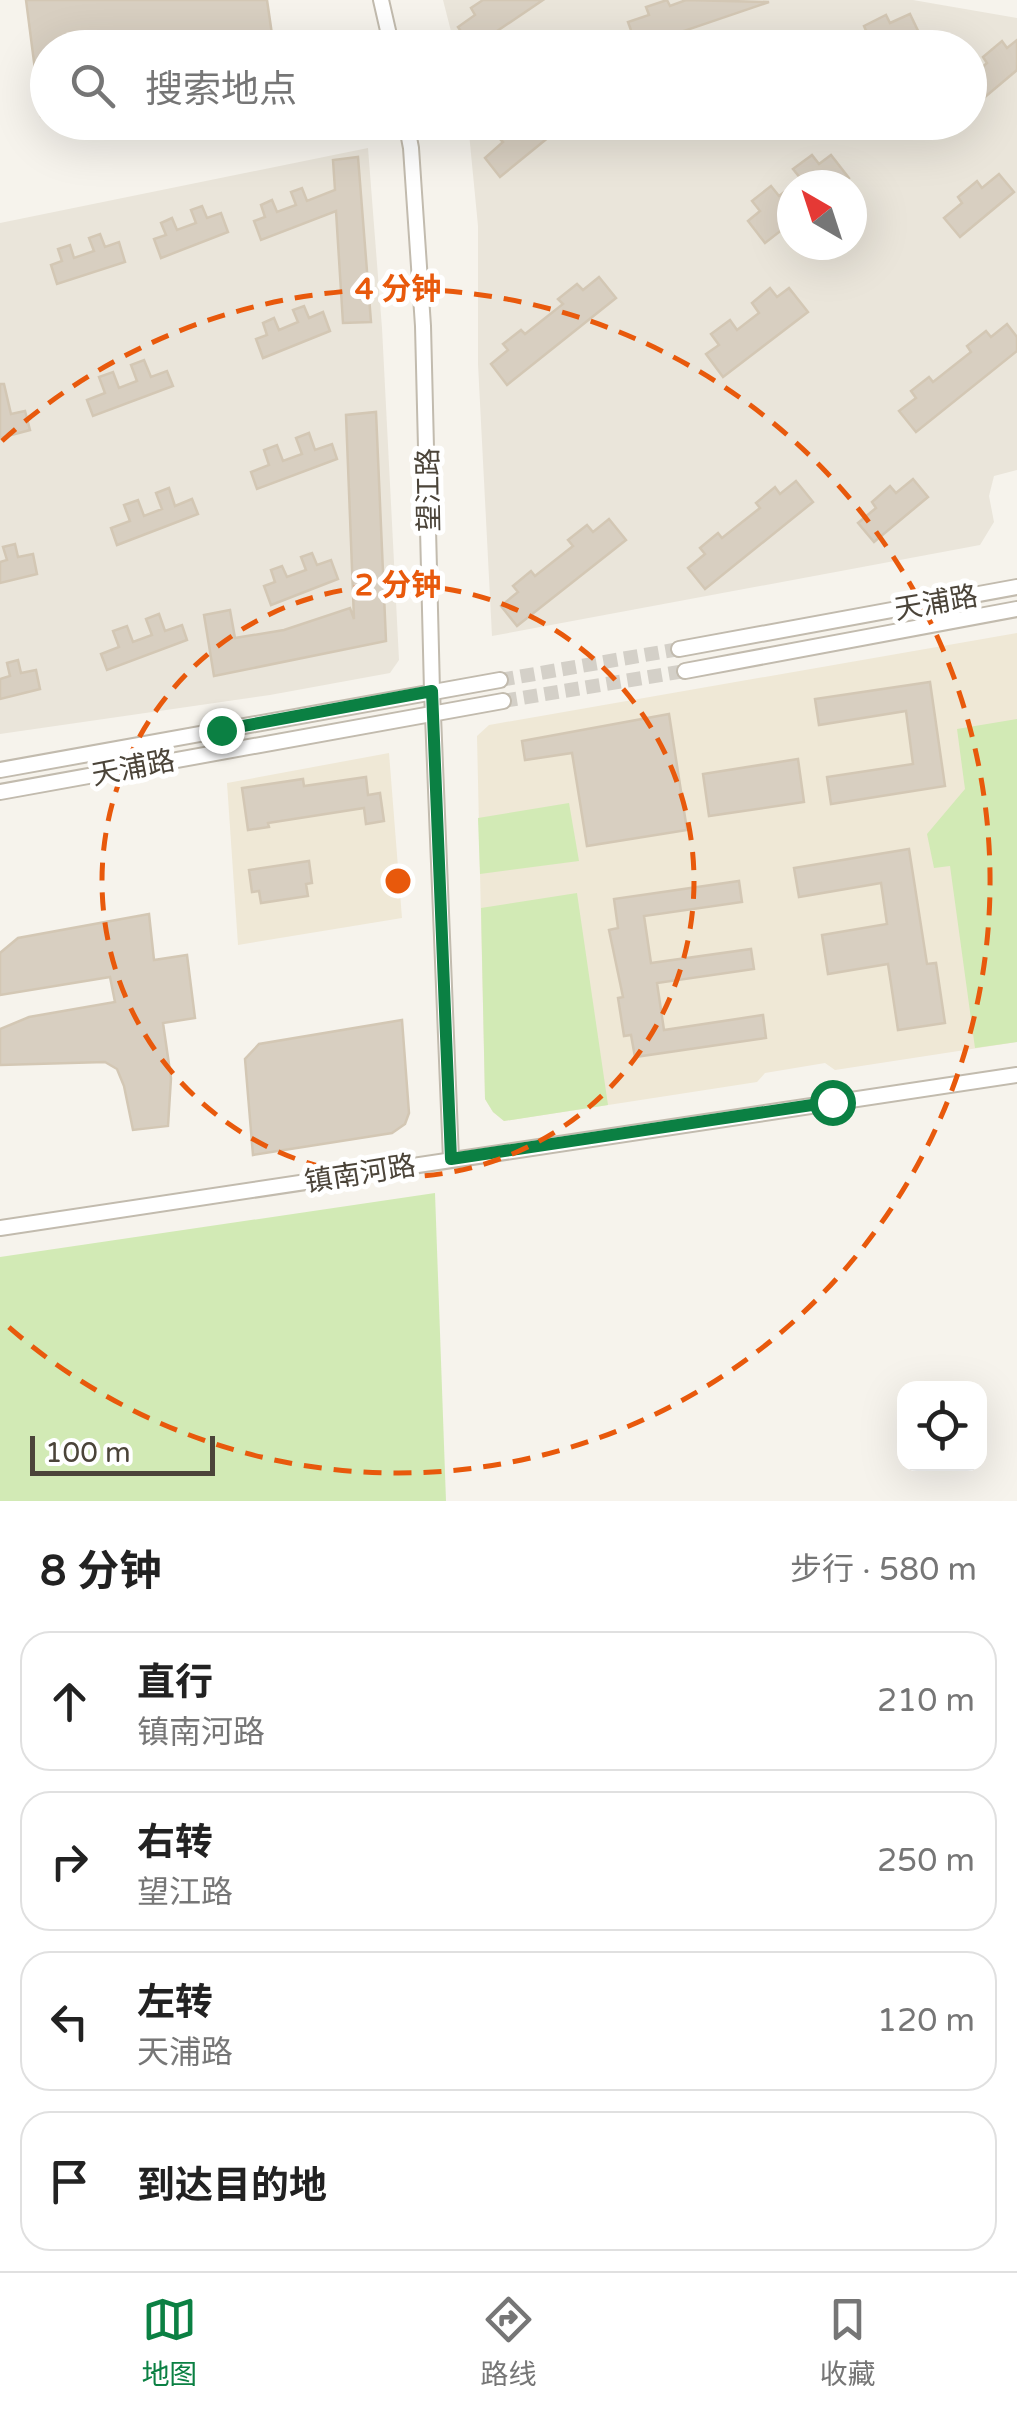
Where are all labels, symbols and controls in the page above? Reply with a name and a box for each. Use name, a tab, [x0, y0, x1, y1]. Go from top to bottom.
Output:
search box	[30, 30, 987, 140]
icon: search	[65, 58, 120, 113]
text: 搜索地点	[145, 67, 297, 113]
north arrow	[777, 170, 867, 260]
text: 4 分钟	[355, 271, 441, 308]
street label: 望江路	[411, 448, 447, 532]
text: 2 分钟	[355, 567, 441, 604]
street label: 天浦路	[892, 579, 980, 627]
route end	[199, 708, 245, 754]
street label: 天浦路	[89, 743, 178, 793]
centre of rings	[380, 863, 416, 899]
route start	[810, 1080, 856, 1126]
street label: 镇南河路	[302, 1148, 418, 1200]
map controls	[897, 1381, 987, 1471]
button: locate	[897, 1381, 987, 1471]
scale bar	[30, 1431, 215, 1476]
text: 100 m	[45, 1436, 131, 1470]
text: 8 分钟	[40, 1546, 161, 1597]
text: 步行 · 580 m	[790, 1551, 977, 1589]
text: 直行	[137, 1660, 213, 1706]
icon: ahead	[42, 1674, 97, 1729]
text: 210 m	[877, 1682, 975, 1720]
text: 镇南河路	[137, 1714, 265, 1752]
text: 右转	[137, 1820, 213, 1866]
icon: right	[42, 1834, 97, 1889]
text: 250 m	[877, 1842, 975, 1880]
text: 望江路	[137, 1874, 233, 1912]
text: 左转	[137, 1980, 213, 2026]
icon: left	[42, 1994, 97, 2049]
text: 120 m	[877, 2002, 975, 2040]
text: 天浦路	[137, 2034, 233, 2072]
icon: arrive	[42, 2154, 97, 2209]
text: 到达目的地	[137, 2163, 327, 2209]
tab: 地图	[141, 2292, 198, 2392]
tab: 路线	[480, 2292, 537, 2392]
tab: 收藏	[819, 2292, 876, 2392]

